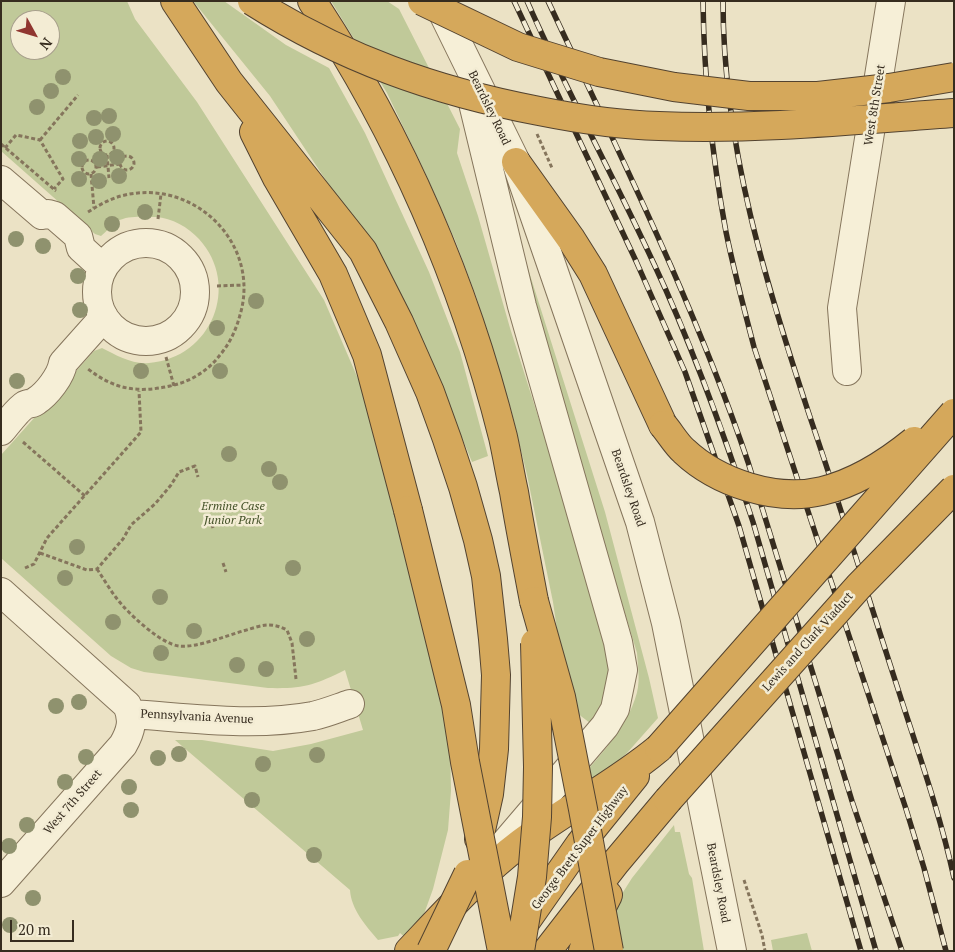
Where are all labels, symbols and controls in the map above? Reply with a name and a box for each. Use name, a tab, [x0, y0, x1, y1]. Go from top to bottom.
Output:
north arrow	[10, 10, 60, 60]
text: N	[36, 34, 57, 54]
street label: West 8th Street	[861, 63, 889, 147]
street label: Beardsley Road	[465, 68, 513, 148]
street label: Beardsley Road	[608, 447, 648, 529]
park label: Ermine Case Junior Park	[201, 500, 265, 528]
street label: Lewis and Clark Viaduct	[760, 589, 856, 695]
street label: Pennsylvania Avenue	[140, 707, 254, 727]
street label: West 7th Street	[41, 767, 105, 837]
street label: George Brett Super Highway	[529, 783, 631, 913]
street label: Beardsley Road	[703, 842, 733, 924]
scale bar	[12, 910, 76, 942]
text: 20 m	[18, 919, 51, 939]

